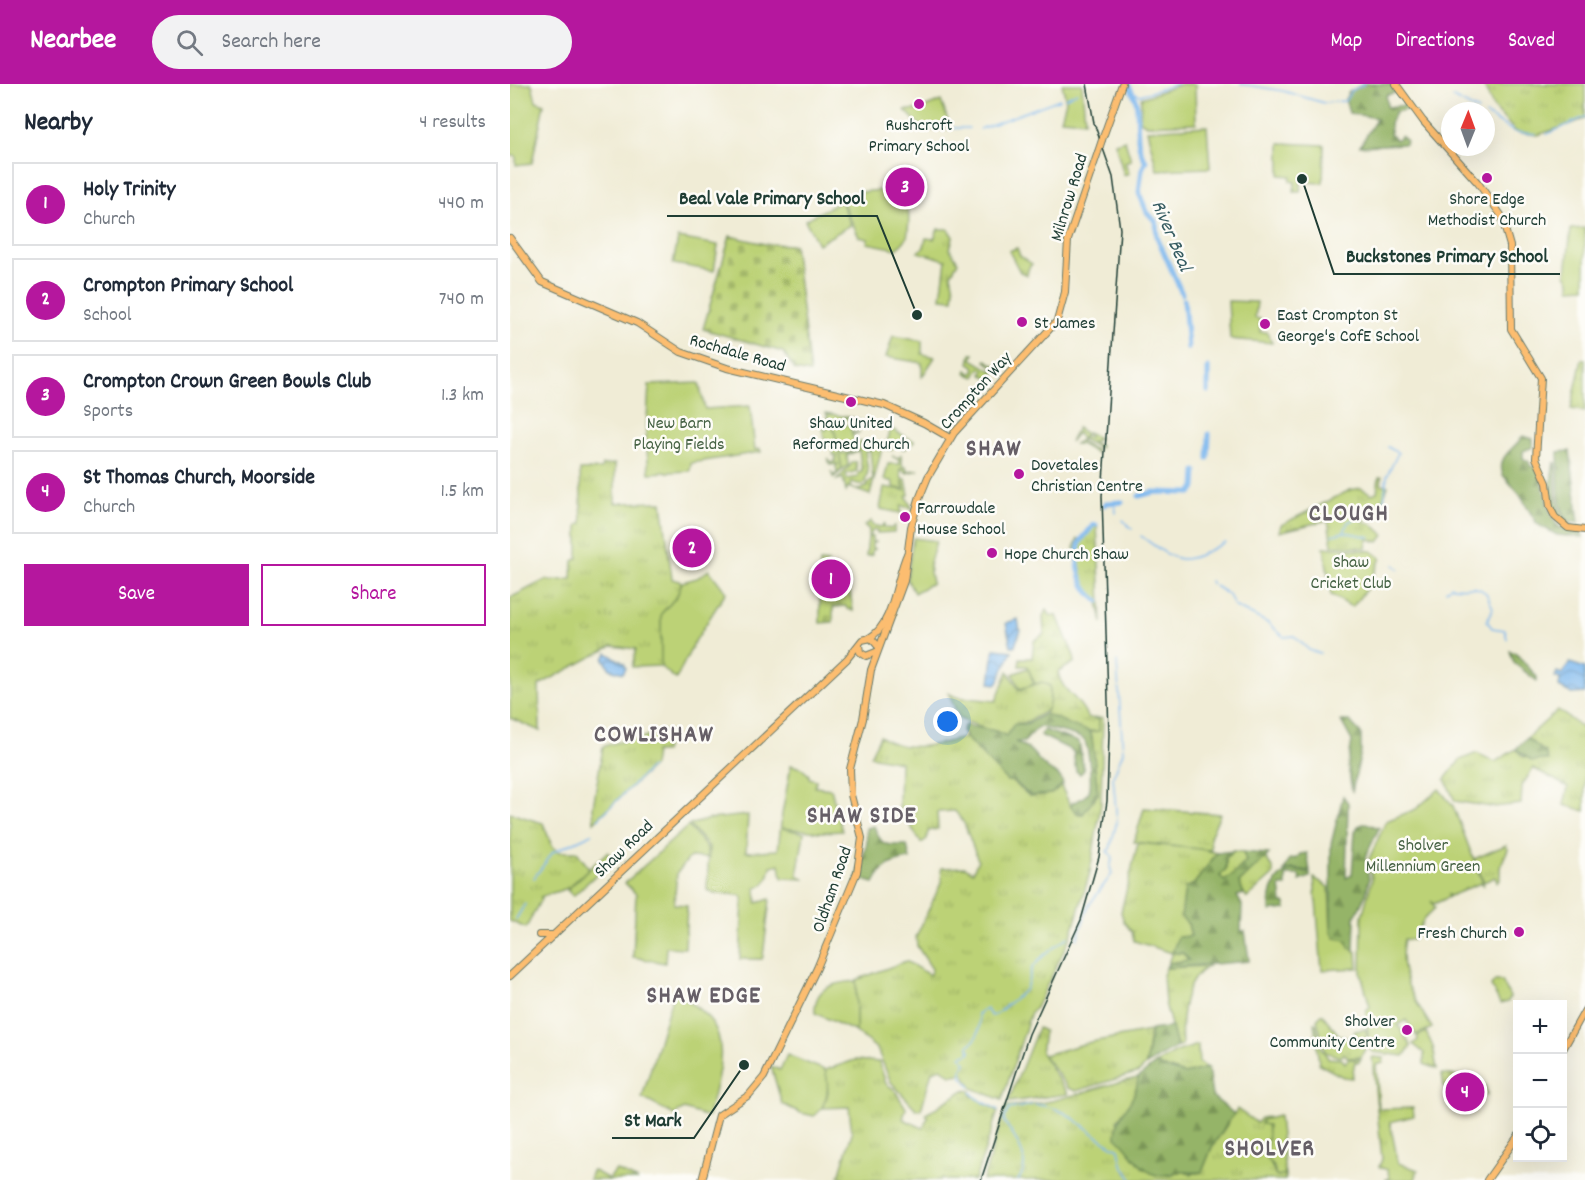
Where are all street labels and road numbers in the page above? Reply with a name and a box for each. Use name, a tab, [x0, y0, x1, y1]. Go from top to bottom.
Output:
street label: Milnrow Road	[1045, 151, 1096, 245]
street label: Rochdale Road	[686, 329, 788, 380]
street label: Crompton Way	[935, 347, 1019, 436]
street label: Shaw Road	[589, 815, 660, 884]
street label: Oldham Road	[807, 843, 860, 936]

